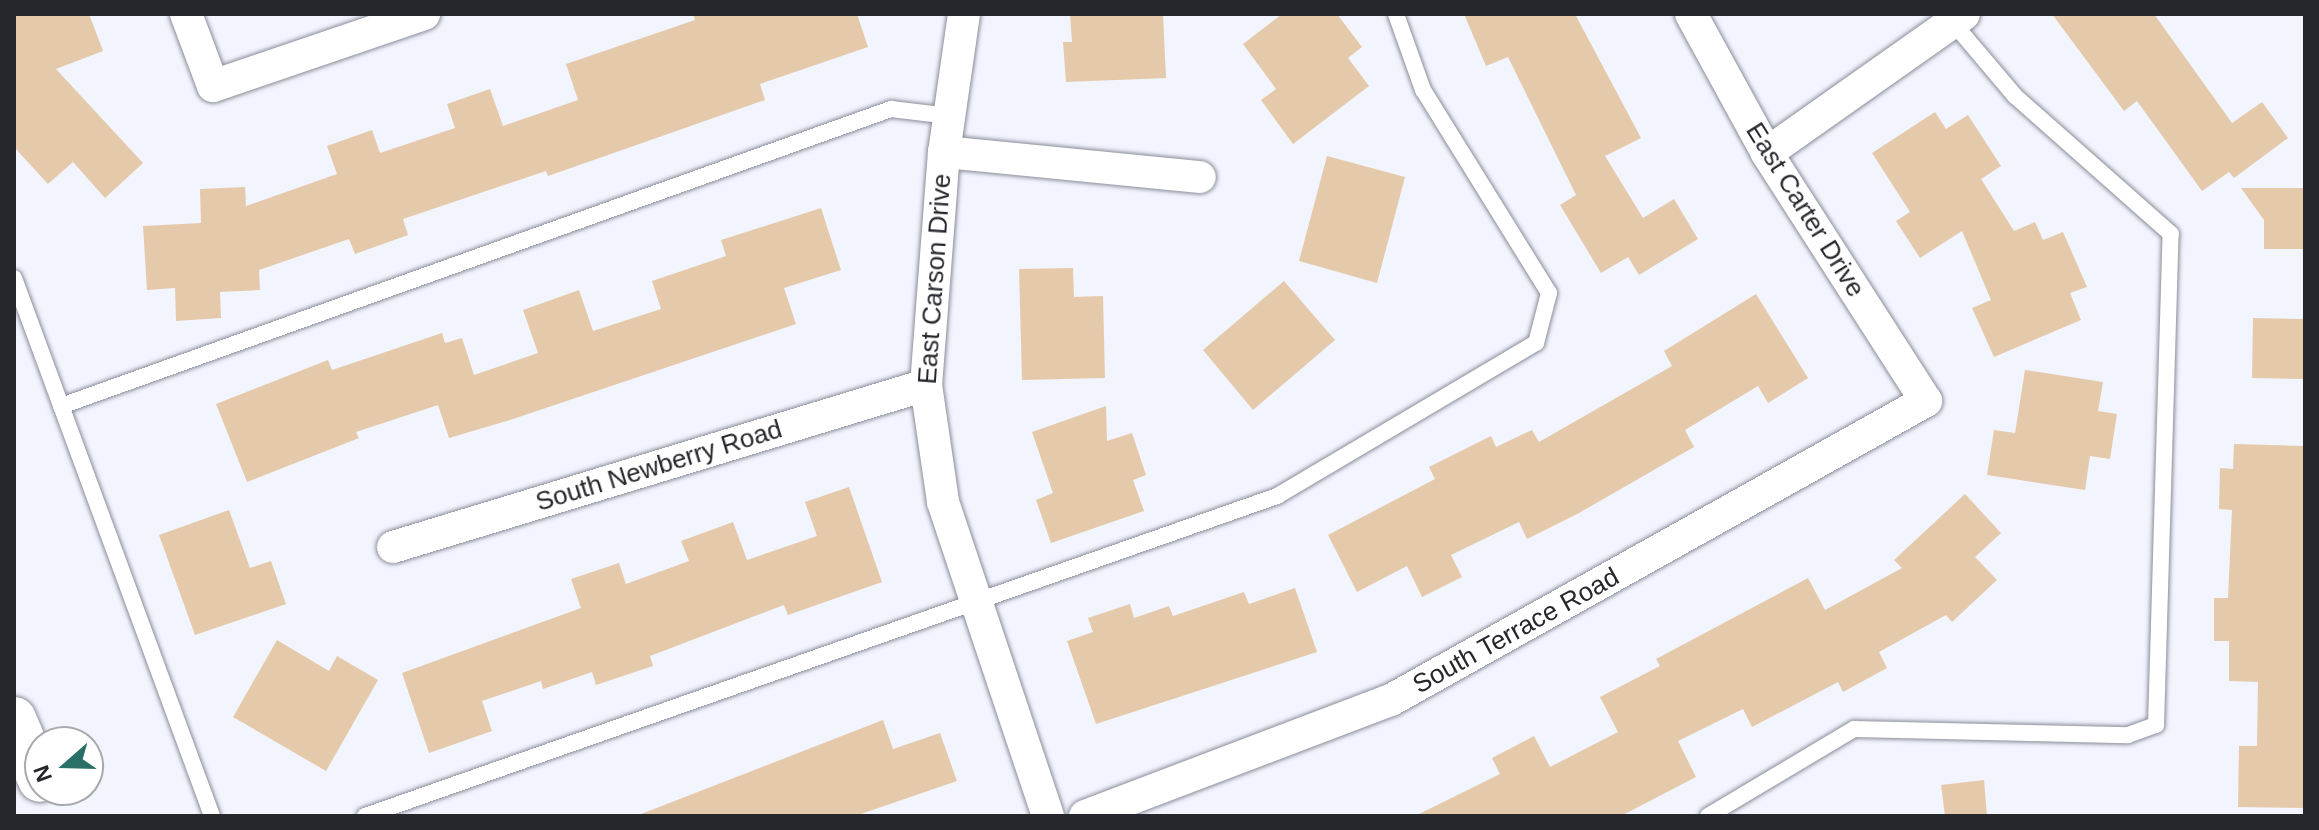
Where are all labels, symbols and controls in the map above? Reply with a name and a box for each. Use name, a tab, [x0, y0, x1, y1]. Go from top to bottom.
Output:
street label: East Carter Drive	[1739, 117, 1871, 303]
street label: East Carson Drive	[912, 173, 958, 385]
street label: South Newberry Road	[532, 414, 786, 518]
street label: South Terrace Road	[1407, 561, 1625, 701]
north arrow	[24, 726, 104, 806]
text: N	[28, 762, 57, 785]

